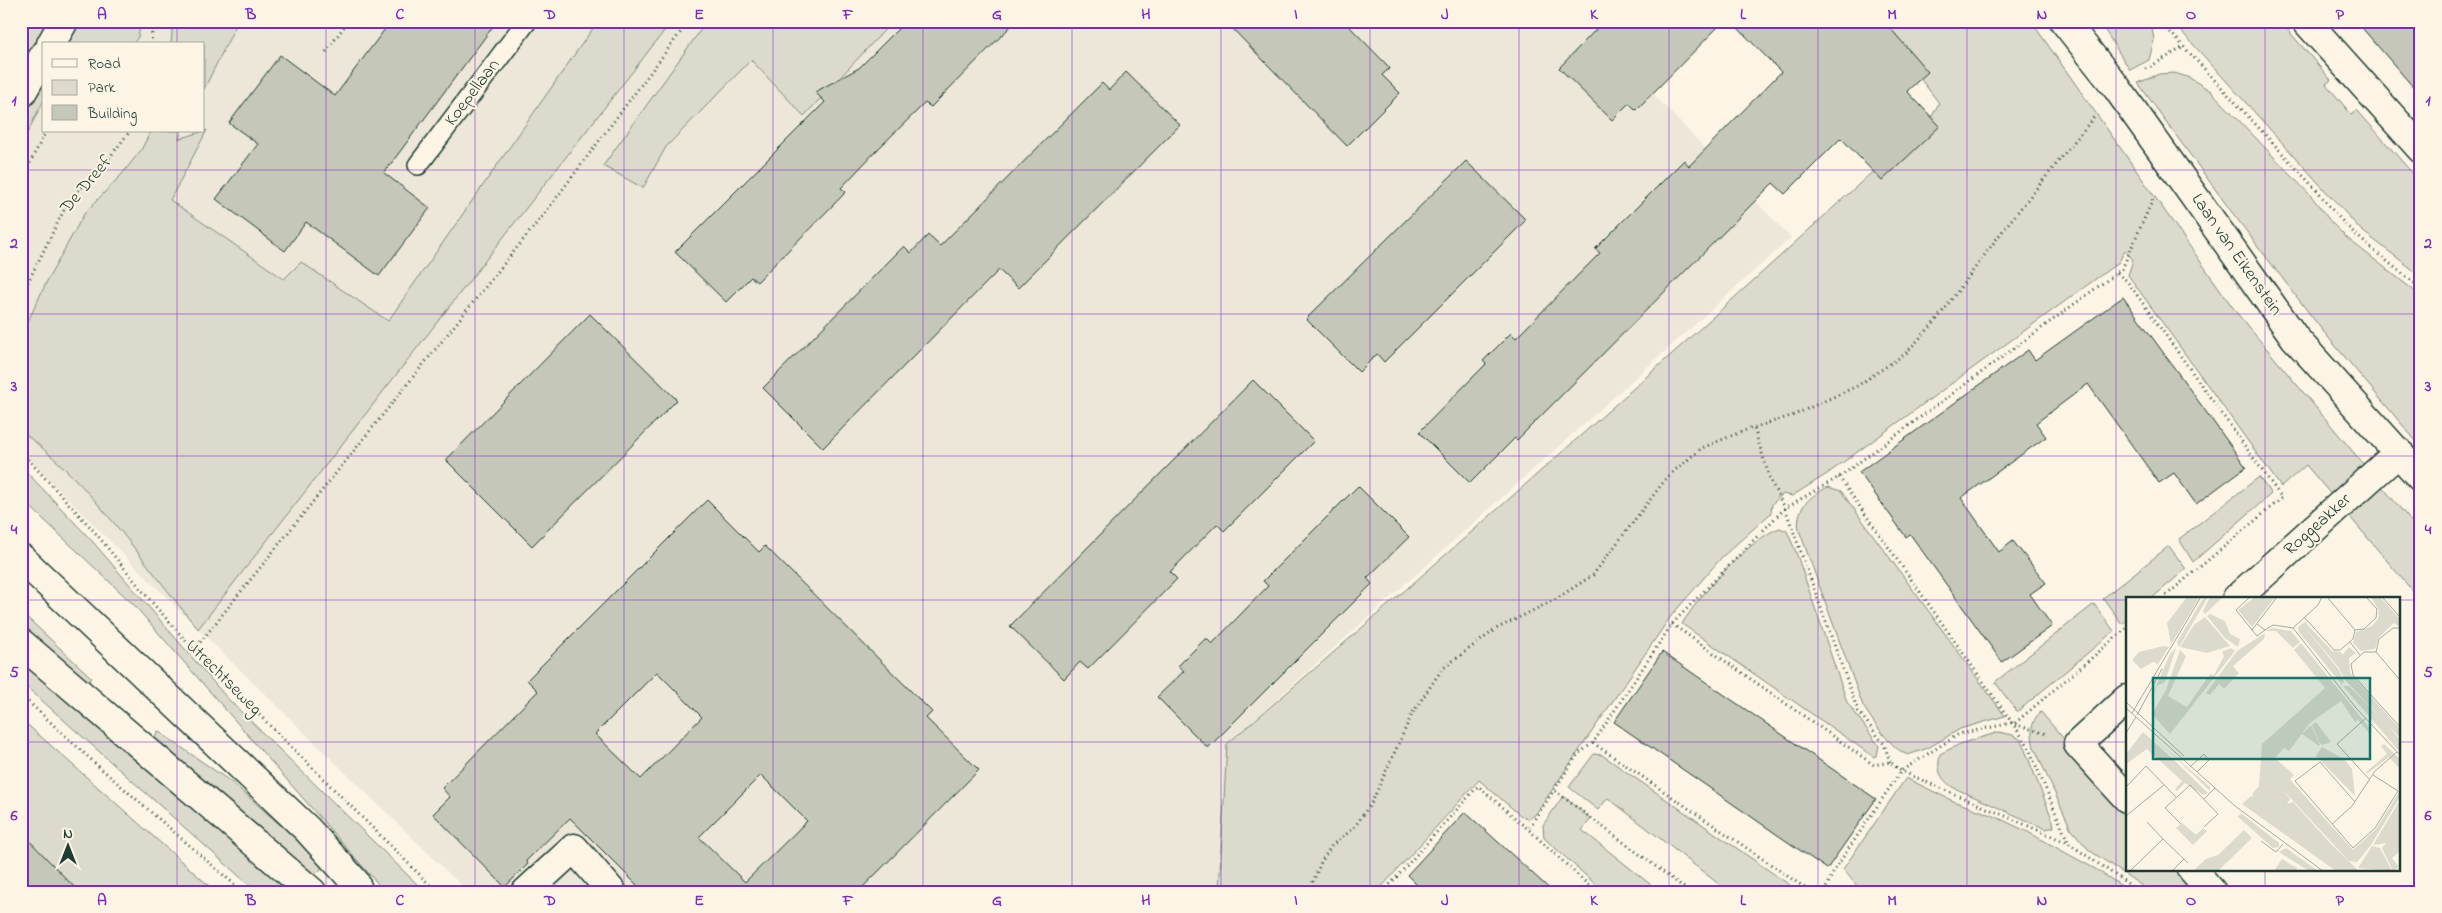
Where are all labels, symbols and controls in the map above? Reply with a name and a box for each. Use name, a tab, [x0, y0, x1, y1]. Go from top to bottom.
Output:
text: A	[97, 3, 107, 27]
text: B	[245, 3, 257, 27]
text: C	[396, 3, 405, 27]
text: D	[543, 3, 556, 27]
text: E	[694, 3, 704, 27]
text: F	[842, 3, 854, 27]
text: G	[992, 3, 1002, 27]
text: H	[1141, 3, 1151, 27]
text: I	[1294, 3, 1298, 27]
text: J	[1441, 3, 1449, 27]
text: K	[1590, 3, 1599, 27]
text: L	[1740, 3, 1747, 27]
text: M	[1887, 3, 1897, 27]
text: N	[2037, 3, 2048, 27]
text: O	[2186, 3, 2197, 27]
text: P	[2336, 3, 2345, 27]
legend	[42, 42, 205, 132]
text: Road	[88, 53, 121, 75]
street label: Koepellaan	[439, 54, 507, 132]
text: Park	[88, 77, 116, 99]
text: 1	[11, 89, 17, 113]
text: 1	[2425, 89, 2431, 113]
text: Building	[87, 103, 137, 126]
street label: De Dreef	[54, 150, 120, 221]
street label: Laan van Eikenstein	[2184, 189, 2288, 321]
text: 2	[9, 232, 18, 256]
text: 2	[2423, 232, 2432, 256]
text: 3	[10, 375, 18, 399]
text: 3	[2424, 375, 2432, 399]
street label: Roggeakker	[2279, 487, 2358, 563]
text: 4	[10, 518, 18, 542]
text: 4	[2424, 518, 2432, 542]
inset map	[2126, 597, 2400, 870]
street label: Utrechtseweg	[178, 634, 267, 723]
text: 5	[9, 661, 19, 685]
text: 5	[2423, 661, 2433, 685]
text: 6	[9, 804, 18, 828]
text: 6	[2423, 804, 2432, 828]
north arrow	[42, 820, 92, 870]
text: N	[63, 824, 73, 845]
text: A	[97, 889, 107, 913]
text: B	[245, 889, 257, 913]
text: C	[396, 889, 405, 913]
text: D	[543, 889, 556, 913]
text: E	[694, 889, 704, 913]
text: F	[842, 889, 854, 913]
text: G	[992, 889, 1002, 913]
text: H	[1141, 889, 1151, 913]
text: I	[1294, 889, 1298, 913]
text: J	[1441, 889, 1449, 913]
text: K	[1590, 889, 1599, 913]
text: L	[1740, 889, 1747, 913]
text: M	[1887, 889, 1897, 913]
text: N	[2037, 889, 2048, 913]
text: O	[2186, 889, 2197, 913]
text: P	[2336, 889, 2345, 913]

